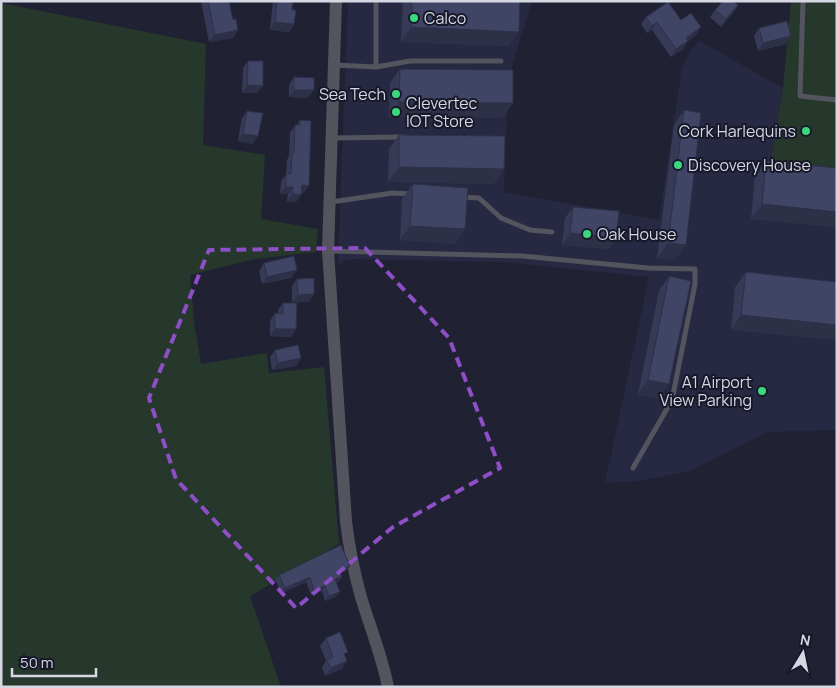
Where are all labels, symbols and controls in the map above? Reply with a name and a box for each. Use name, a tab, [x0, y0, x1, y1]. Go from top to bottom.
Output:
place label: Calco	[424, 7, 466, 29]
marker: Calco	[408, 12, 420, 24]
place label: Sea Tech	[319, 83, 386, 105]
marker: Sea Tech	[390, 88, 402, 100]
place label: Clevertec IOT Store	[406, 92, 478, 132]
marker: Clevertec IOT Store	[390, 106, 402, 118]
place label: Cork Harlequins	[679, 120, 796, 142]
marker: Cork Harlequins	[800, 125, 812, 137]
place label: Discovery House	[688, 154, 811, 176]
marker: Discovery House	[672, 159, 684, 171]
place label: Oak House	[597, 223, 676, 245]
marker: Oak House	[581, 228, 593, 240]
place label: A1 Airport View Parking	[660, 371, 752, 411]
marker: A1 Airport View Parking	[756, 385, 768, 397]
north arrow	[778, 628, 828, 678]
text: N	[799, 629, 812, 650]
scale bar	[12, 646, 96, 678]
text: 50 m	[20, 652, 54, 673]

